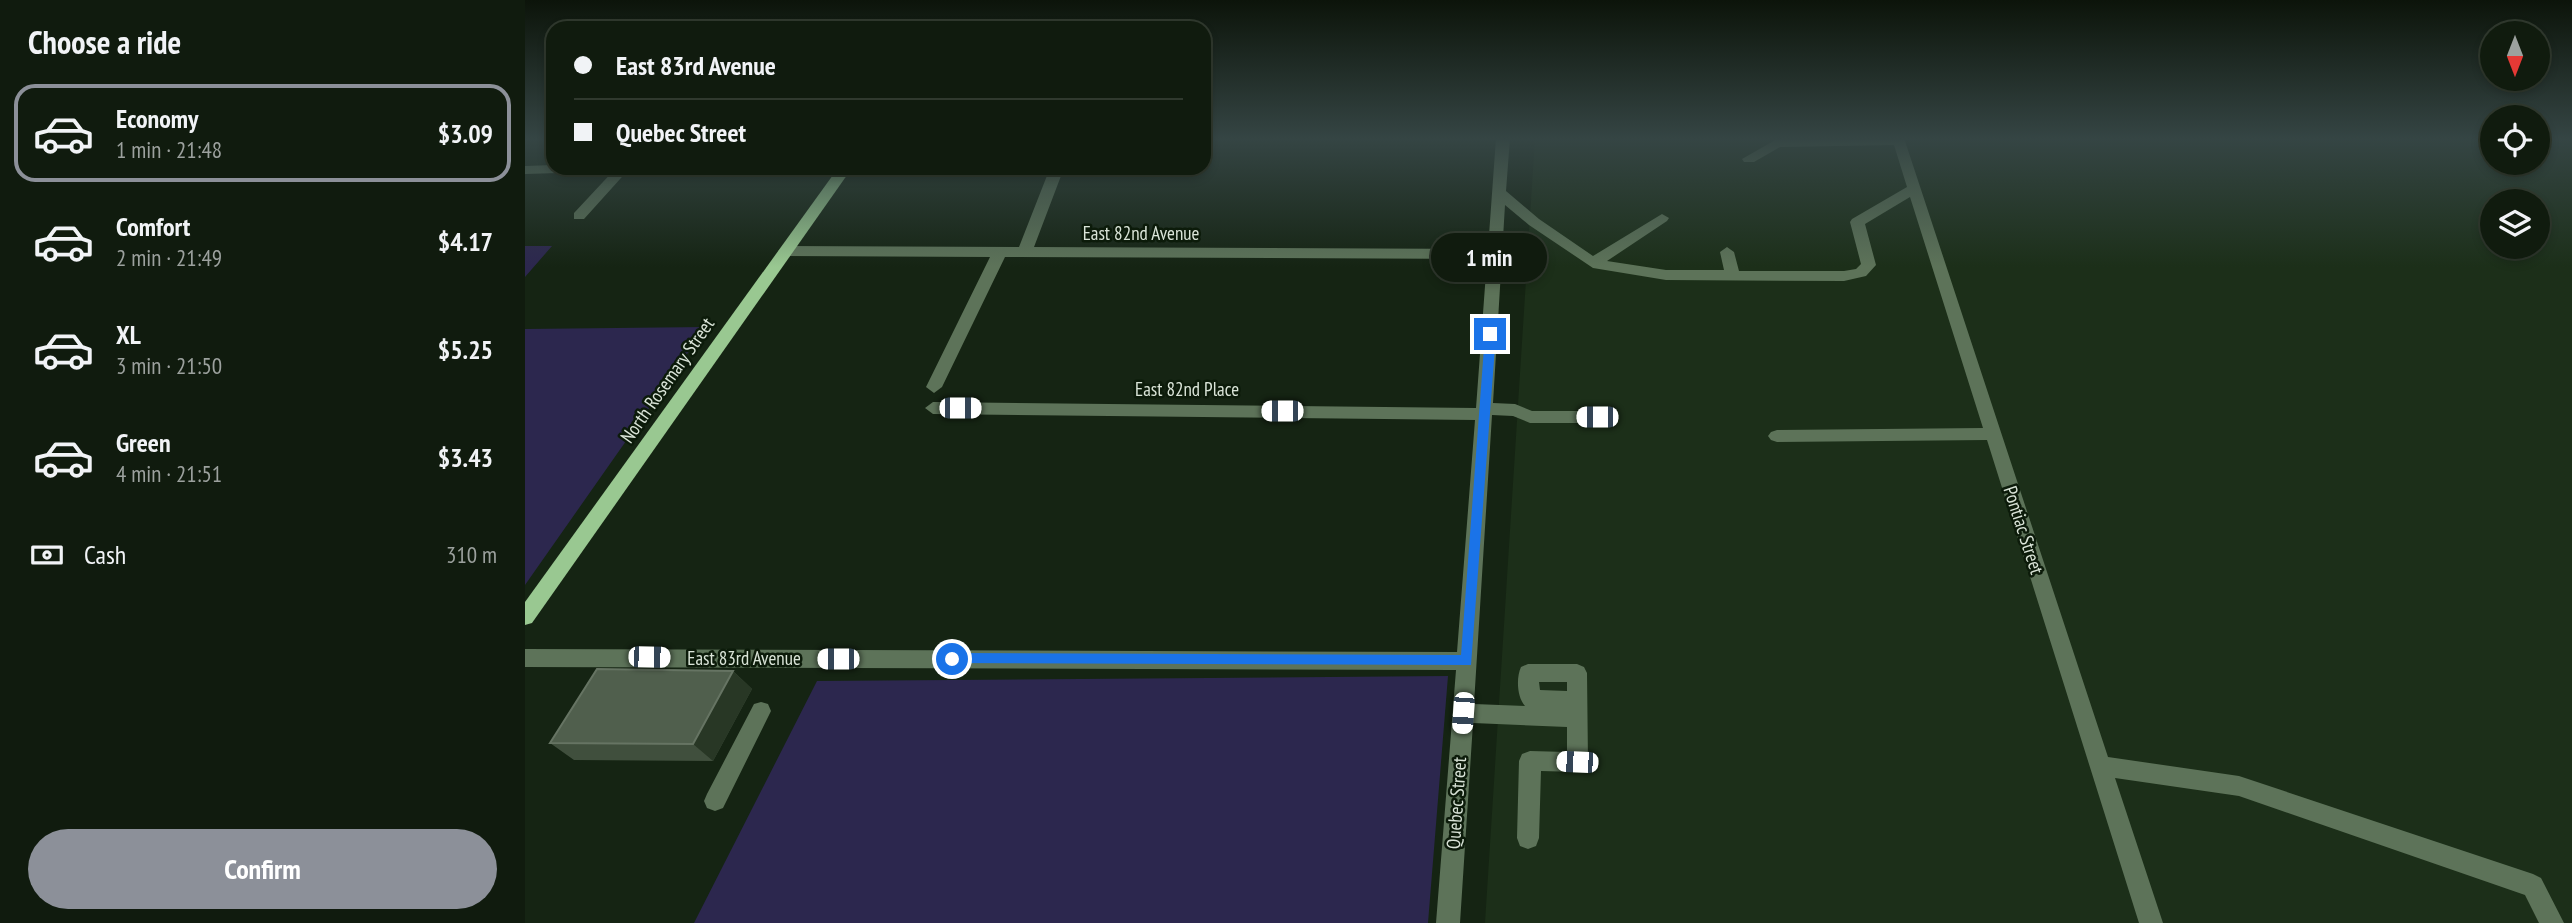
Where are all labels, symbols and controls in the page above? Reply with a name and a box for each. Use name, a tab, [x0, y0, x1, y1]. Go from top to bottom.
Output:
text: Choose a ride	[28, 21, 181, 63]
north arrow	[2480, 21, 2550, 91]
map controls	[2480, 21, 2550, 259]
text: East 83rd Avenue	[616, 49, 776, 82]
icon: car	[32, 102, 95, 165]
text: Economy	[116, 102, 198, 135]
button: locate	[2480, 105, 2550, 175]
text: Quebec Street	[616, 116, 746, 149]
text: $3.09	[438, 117, 493, 150]
text: 1 min · 21:48	[116, 135, 222, 164]
button: layers	[2480, 189, 2550, 259]
icon: car	[32, 210, 95, 273]
text: Comfort	[116, 210, 190, 243]
street label: East 82nd Avenue	[1083, 221, 1199, 245]
text: $4.17	[438, 225, 493, 258]
callout: 1 min	[1432, 232, 1548, 282]
text: 2 min · 21:49	[116, 243, 222, 272]
text: 1 min	[1466, 243, 1512, 272]
street label: North Rosemary Street	[615, 312, 720, 447]
icon: car	[32, 318, 95, 381]
text: XL	[116, 318, 141, 351]
route end	[1474, 318, 1506, 350]
text: $5.25	[438, 333, 493, 366]
text: 3 min · 21:50	[116, 351, 222, 380]
street label: East 82nd Place	[1135, 377, 1239, 401]
car	[940, 398, 982, 419]
car	[1262, 401, 1304, 422]
car	[1577, 407, 1619, 428]
icon: car	[32, 426, 95, 489]
text: Green	[116, 426, 171, 459]
text: $3.43	[438, 441, 493, 474]
text: 4 min · 21:51	[116, 459, 222, 488]
street label: Pontiac Street	[1998, 483, 2050, 578]
icon: cash	[28, 536, 66, 574]
text: Cash	[84, 538, 126, 571]
text: 310 m	[446, 540, 497, 569]
route start	[936, 643, 968, 675]
car	[628, 646, 671, 668]
street label: East 83rd Avenue	[687, 646, 801, 670]
car	[818, 649, 860, 670]
car	[1452, 691, 1475, 735]
car	[1556, 751, 1599, 773]
street label: Quebec Street	[1441, 755, 1471, 850]
button: Confirm	[28, 829, 497, 909]

